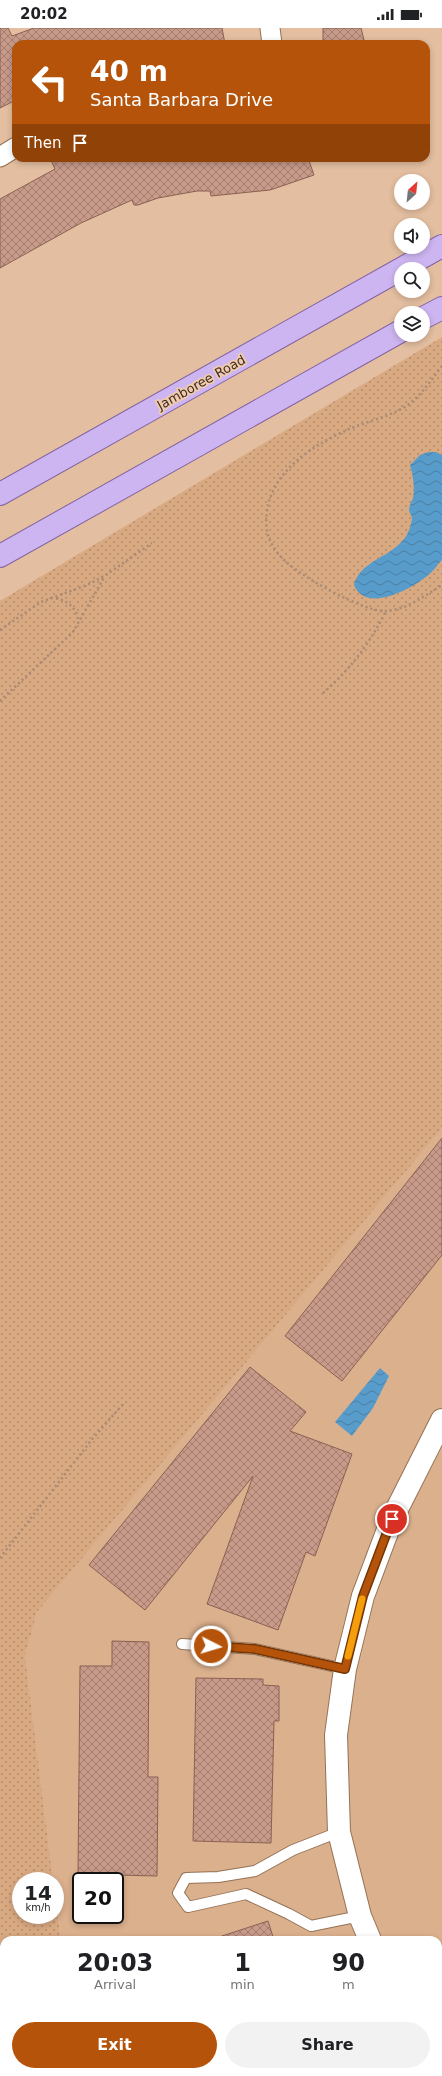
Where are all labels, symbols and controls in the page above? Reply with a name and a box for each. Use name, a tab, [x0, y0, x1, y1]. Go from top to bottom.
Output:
text: 20:02	[20, 5, 68, 23]
text: 40 m	[90, 55, 168, 88]
icon: left	[24, 56, 76, 108]
text: Santa Barbara Drive	[90, 89, 273, 110]
icon: arrive	[69, 132, 91, 154]
text: Then	[24, 134, 61, 152]
north arrow	[394, 174, 430, 210]
map controls	[394, 174, 430, 342]
button: sound	[394, 218, 430, 254]
button: search	[394, 262, 430, 298]
button: layers	[394, 306, 430, 342]
street label: Jamboree Road	[154, 352, 248, 413]
pin	[375, 1502, 409, 1536]
icon: arrive	[381, 1508, 403, 1530]
position arrow	[190, 1625, 232, 1667]
speed limit sign: 20	[72, 1872, 124, 1924]
text: 14	[24, 1881, 52, 1905]
text: km/h	[25, 1902, 51, 1913]
text: 20:03	[77, 1949, 153, 1977]
text: 1	[234, 1949, 251, 1977]
text: 90	[332, 1949, 365, 1977]
text: Arrival	[94, 1977, 136, 1992]
text: min	[230, 1977, 255, 1992]
text: m	[342, 1977, 355, 1992]
button: Exit	[12, 2022, 217, 2068]
button: Share	[225, 2022, 430, 2068]

